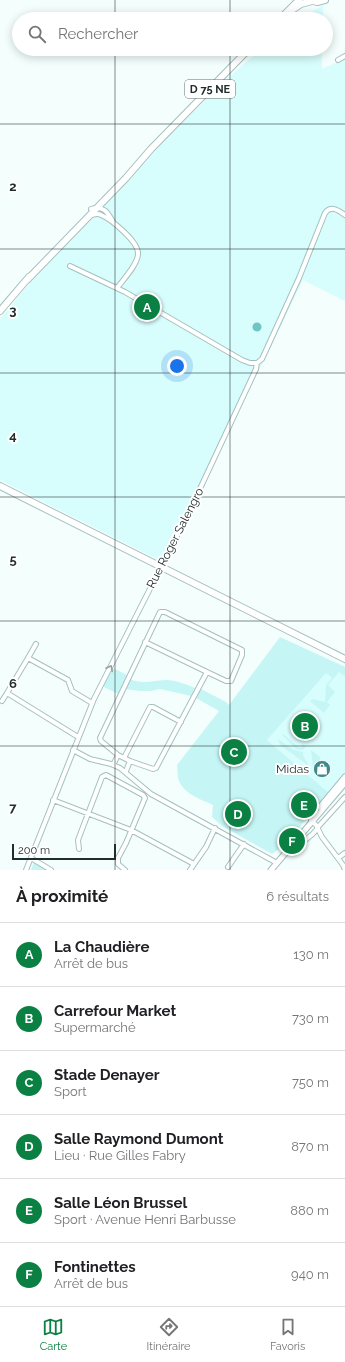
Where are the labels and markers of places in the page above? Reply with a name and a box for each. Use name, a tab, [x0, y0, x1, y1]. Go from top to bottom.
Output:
pin: A	[134, 292, 160, 322]
pin: B	[292, 711, 318, 741]
pin: C	[221, 737, 247, 767]
shop icon: Midas	[312, 759, 332, 779]
place label: Midas	[276, 762, 309, 776]
pin: E	[291, 790, 317, 820]
pin: D	[225, 799, 251, 829]
pin: F	[279, 826, 305, 856]

